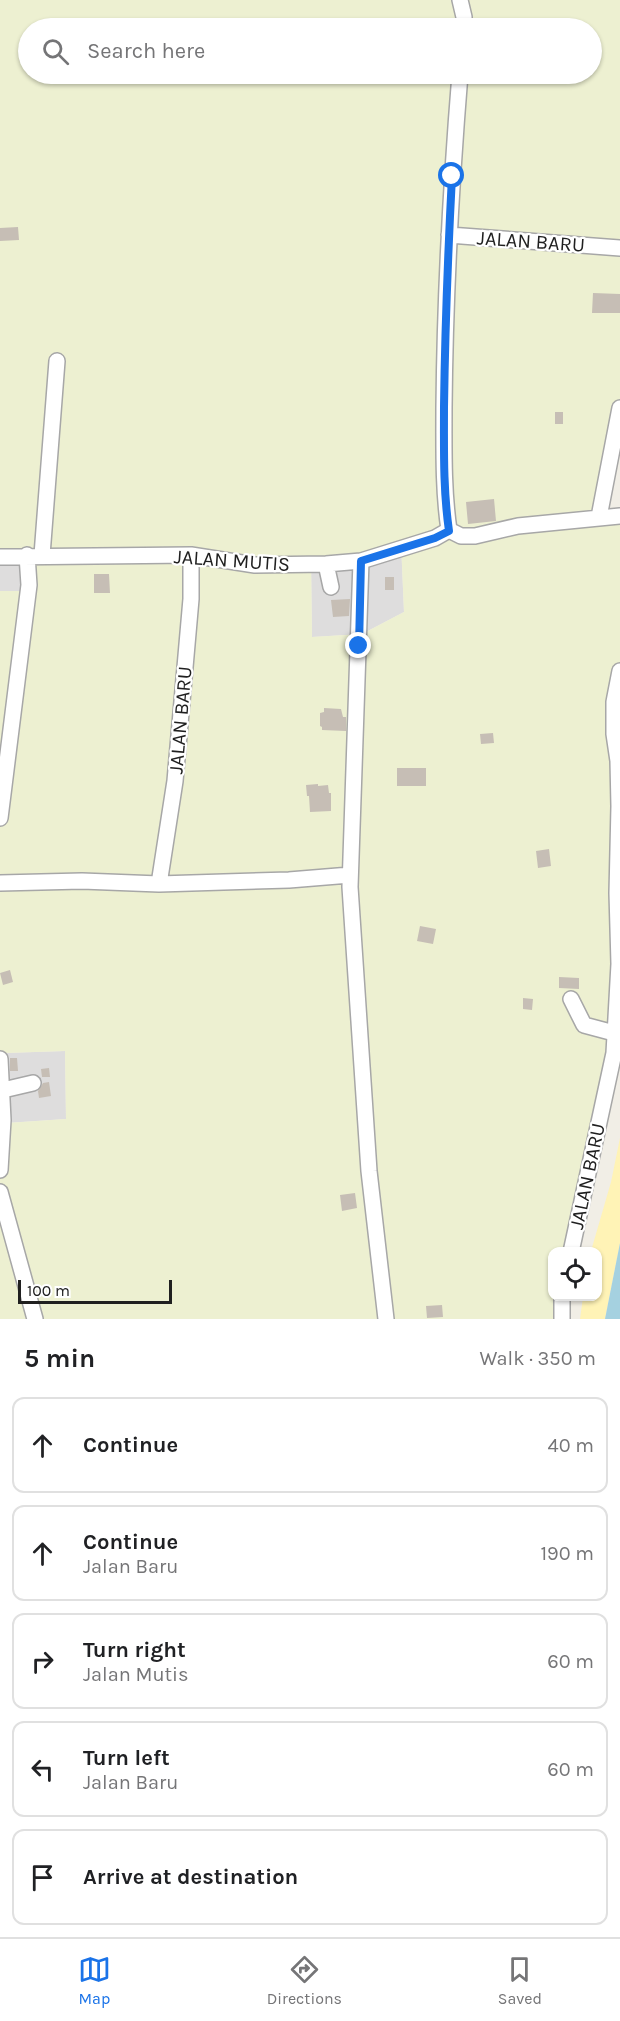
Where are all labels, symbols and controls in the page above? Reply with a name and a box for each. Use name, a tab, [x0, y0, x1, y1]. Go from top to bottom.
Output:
search box	[18, 18, 602, 84]
icon: search	[39, 35, 72, 68]
text: Search here	[87, 38, 205, 64]
route start	[438, 162, 464, 188]
street label: JALAN BARU	[476, 226, 586, 257]
street label: JALAN MUTIS	[173, 545, 291, 576]
route end	[345, 632, 371, 658]
street label: JALAN BARU	[164, 665, 197, 775]
street label: JALAN BARU	[565, 1121, 610, 1231]
map controls	[548, 1247, 602, 1301]
button: locate	[548, 1247, 602, 1301]
scale bar	[18, 1277, 172, 1304]
text: 100 m	[27, 1281, 70, 1300]
text: 5 min	[24, 1343, 95, 1374]
text: Walk · 350 m	[479, 1347, 596, 1370]
icon: ahead	[26, 1429, 59, 1462]
text: Continue	[83, 1432, 178, 1458]
text: 40 m	[548, 1434, 594, 1457]
text: Continue	[83, 1529, 178, 1555]
icon: ahead	[26, 1537, 59, 1570]
text: 190 m	[540, 1542, 594, 1565]
text: Jalan Baru	[83, 1555, 178, 1578]
text: Turn right	[83, 1637, 186, 1663]
icon: right	[26, 1645, 59, 1678]
text: 60 m	[547, 1650, 594, 1673]
text: Jalan Mutis	[83, 1663, 189, 1686]
text: Turn left	[83, 1745, 170, 1771]
icon: left	[26, 1753, 59, 1786]
text: 60 m	[547, 1758, 594, 1781]
text: Jalan Baru	[83, 1771, 178, 1794]
icon: arrive	[26, 1861, 59, 1894]
text: Arrive at destination	[83, 1864, 298, 1890]
tab: Map	[78, 1953, 111, 2008]
tab: Directions	[267, 1953, 342, 2008]
tab: Saved	[498, 1953, 542, 2008]

